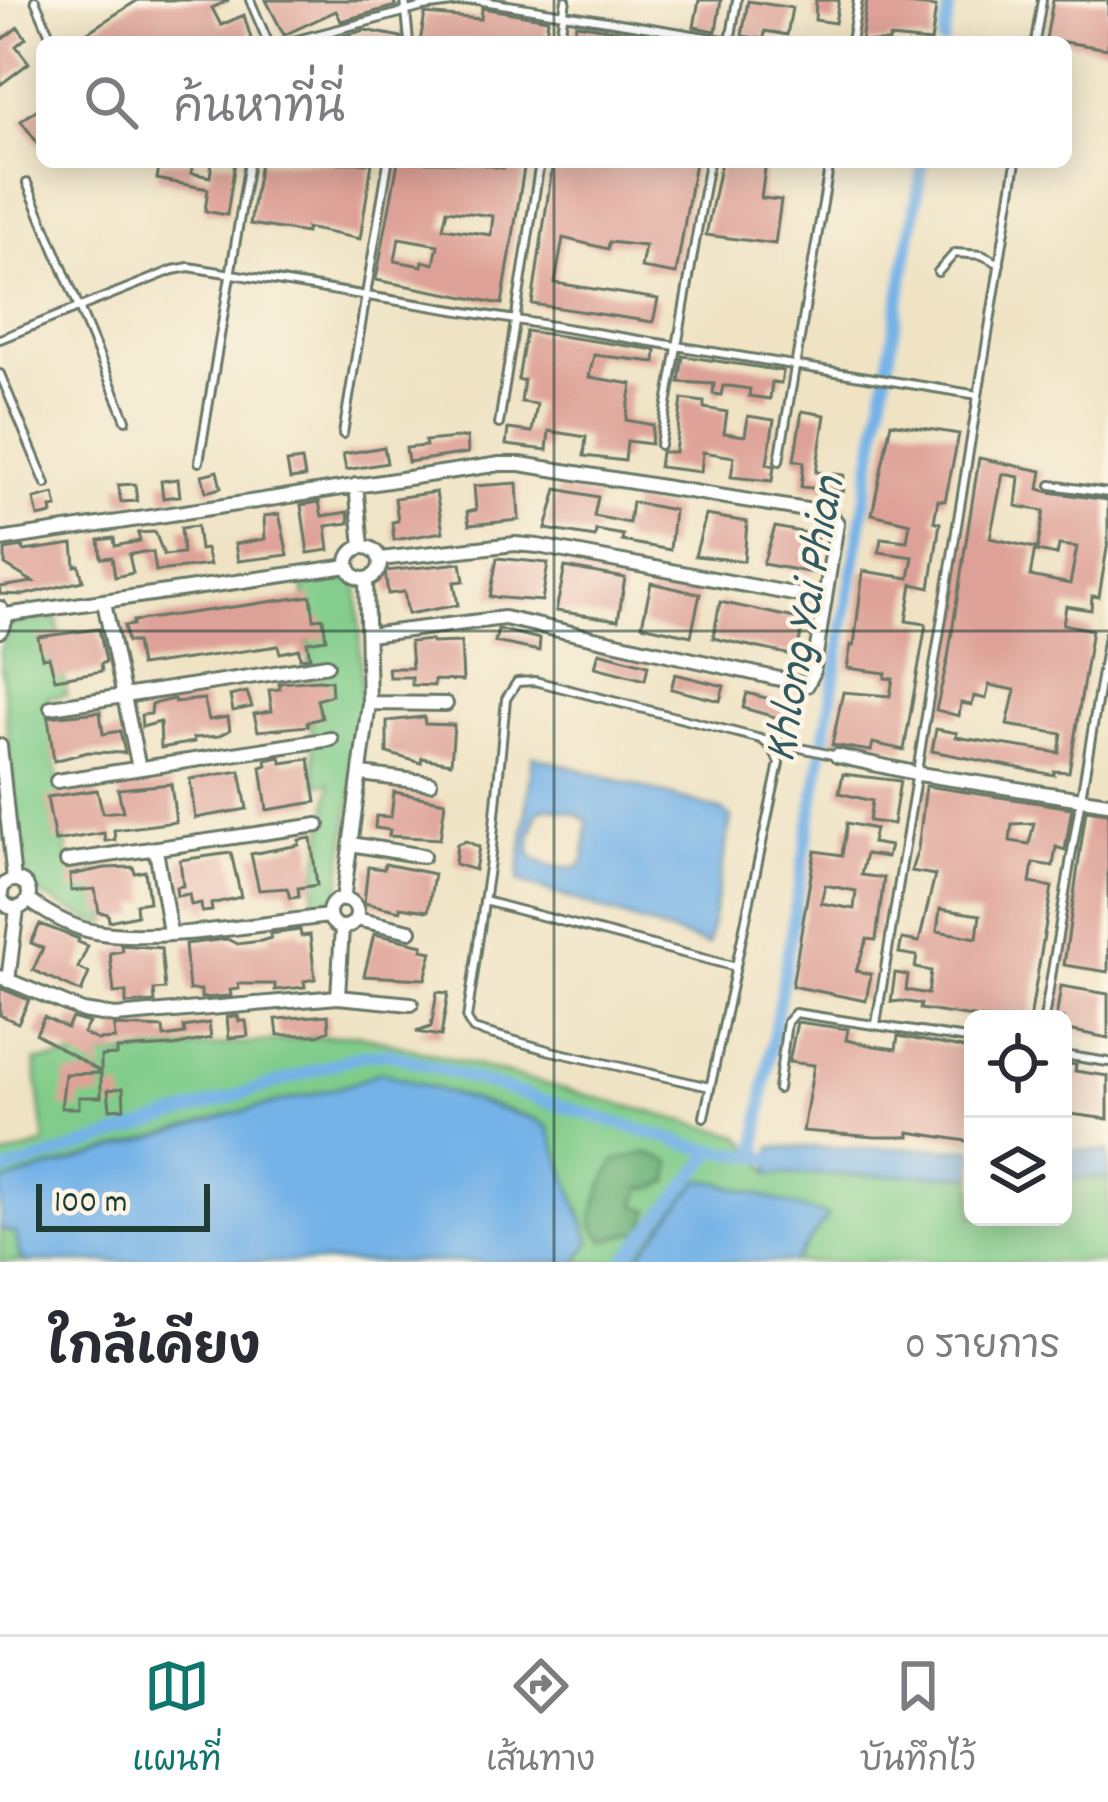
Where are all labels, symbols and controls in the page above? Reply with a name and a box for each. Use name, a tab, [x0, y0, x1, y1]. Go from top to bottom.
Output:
search box	[36, 36, 1072, 168]
icon: search	[78, 69, 144, 135]
text: ค้นหาที่นี่	[174, 80, 345, 144]
water label: Khlong Yai Phian	[749, 470, 867, 768]
map controls	[964, 1010, 1072, 1226]
button: locate	[964, 1010, 1072, 1118]
button: layers	[964, 1118, 1072, 1226]
scale bar	[36, 1178, 210, 1231]
text: 100 m	[54, 1181, 127, 1228]
text: ใกล้เคียง	[48, 1316, 260, 1388]
text: 0 รายการ	[905, 1322, 1060, 1377]
tab: แผนที่	[132, 1653, 221, 1787]
tab: เส้นทาง	[486, 1653, 595, 1787]
tab: บันทึกไว้	[860, 1653, 976, 1787]

